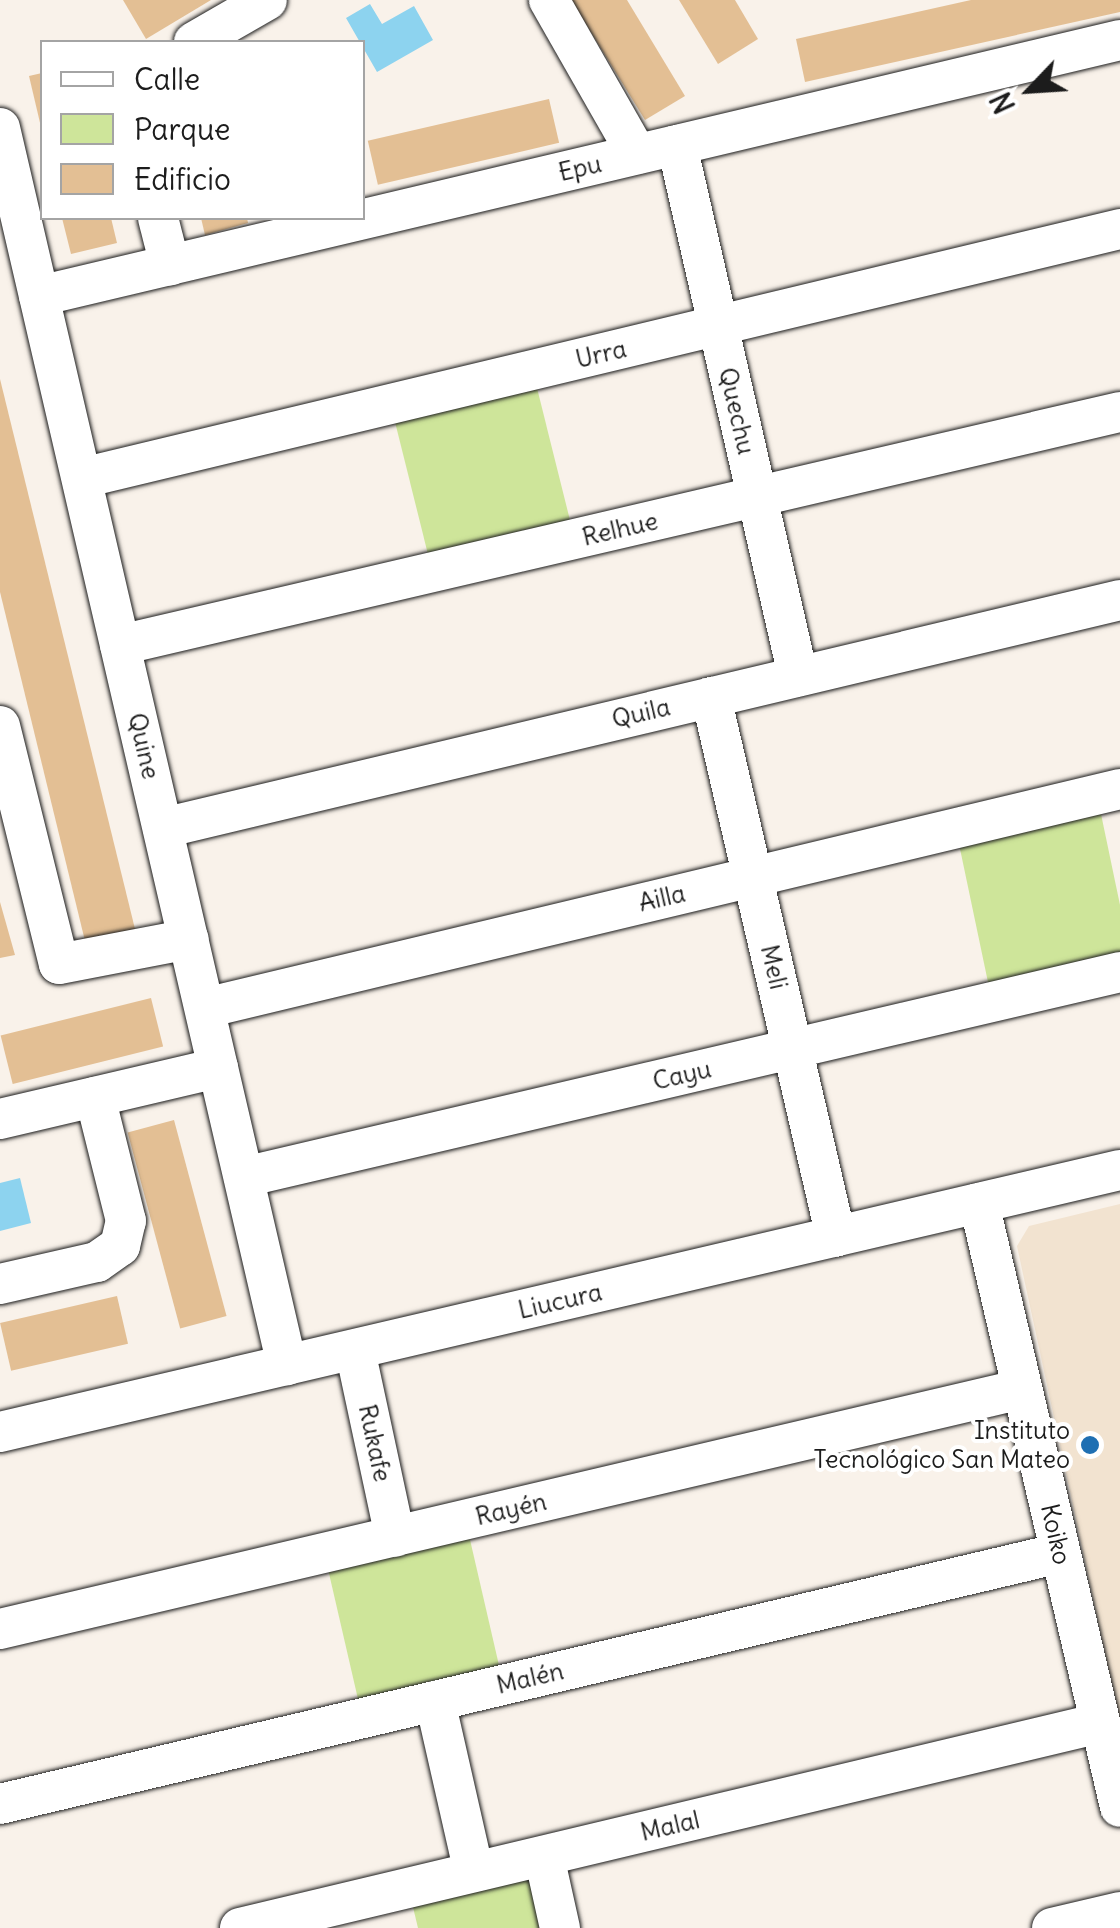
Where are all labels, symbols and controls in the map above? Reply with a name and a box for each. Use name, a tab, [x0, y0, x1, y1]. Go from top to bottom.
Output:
legend	[40, 40, 365, 220]
north arrow	[980, 40, 1080, 140]
text: Calle	[134, 60, 200, 98]
text: N	[982, 86, 1023, 119]
text: Parque	[134, 110, 230, 148]
street label: Epu	[555, 149, 605, 187]
text: Edificio	[134, 160, 231, 198]
street label: Urra	[573, 334, 629, 374]
street label: Quechu	[712, 365, 762, 457]
street label: Relhue	[579, 506, 661, 552]
street label: Quila	[609, 692, 673, 734]
street label: Quine	[122, 710, 166, 782]
street label: Ailla	[636, 878, 688, 918]
street label: Meli	[754, 942, 794, 992]
street label: Cayu	[650, 1054, 714, 1096]
street label: Liucura	[515, 1277, 605, 1325]
street label: Rukafe	[352, 1402, 398, 1484]
place label: Instituto Tecnológico San Mateo	[814, 1416, 1070, 1475]
marker: Instituto Tecnológico San Mateo	[1079, 1434, 1101, 1456]
street label: Rayén	[473, 1486, 549, 1532]
street label: Koiko	[1034, 1501, 1078, 1567]
street label: Malén	[494, 1656, 566, 1700]
street label: Malal	[637, 1805, 703, 1847]

